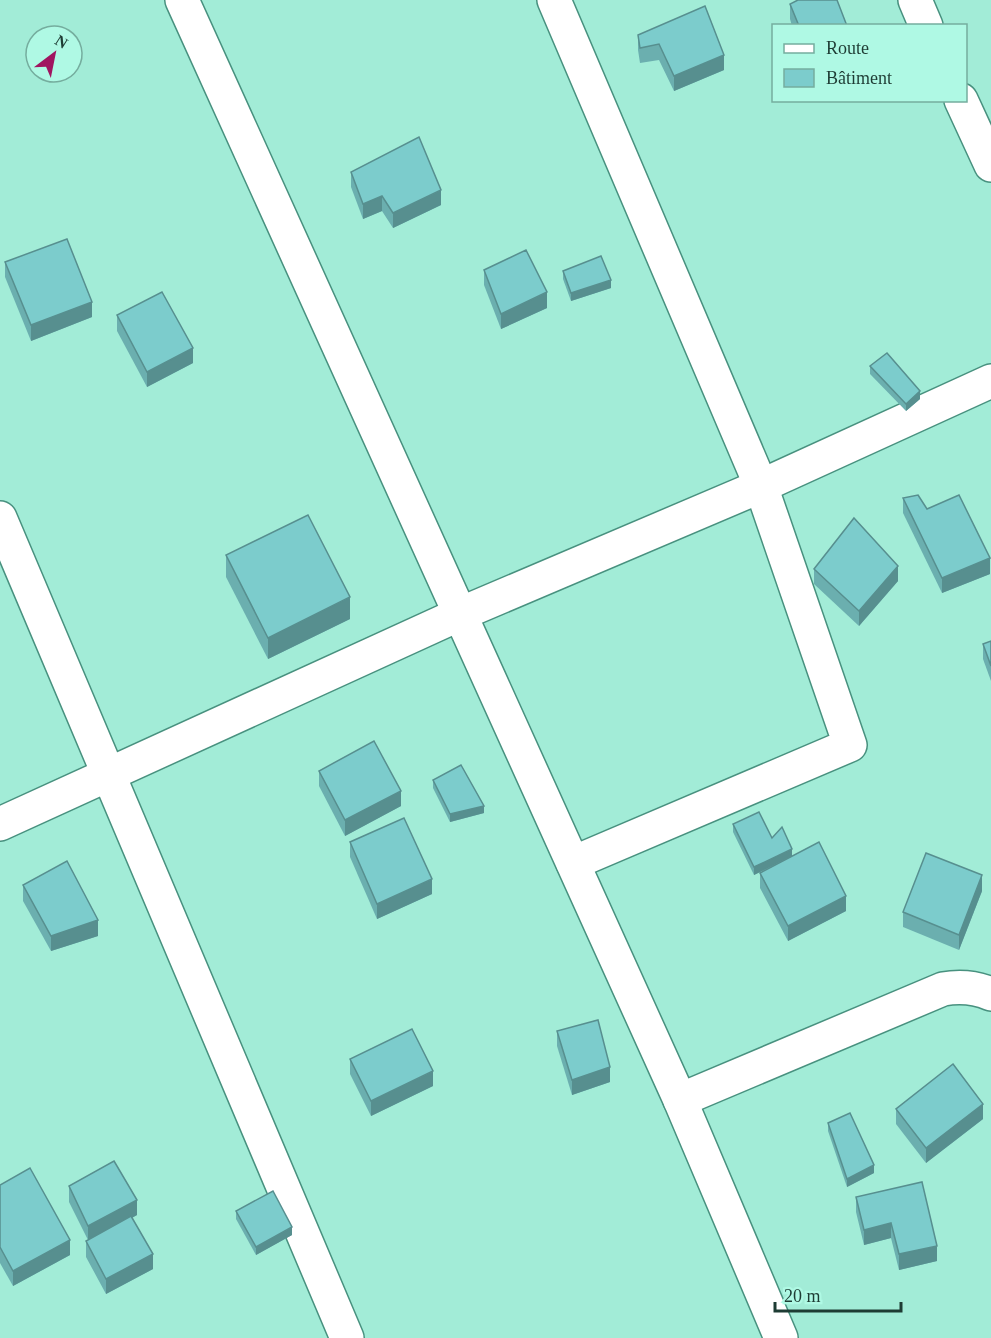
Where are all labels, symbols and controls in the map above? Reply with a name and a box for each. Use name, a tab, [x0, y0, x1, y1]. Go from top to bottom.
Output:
north arrow	[24, 24, 84, 84]
legend	[772, 24, 967, 102]
text: N	[52, 31, 71, 52]
text: Route	[826, 38, 869, 58]
text: Bâtiment	[826, 68, 892, 88]
scale bar	[775, 1275, 901, 1313]
text: 20 m	[784, 1286, 821, 1306]

